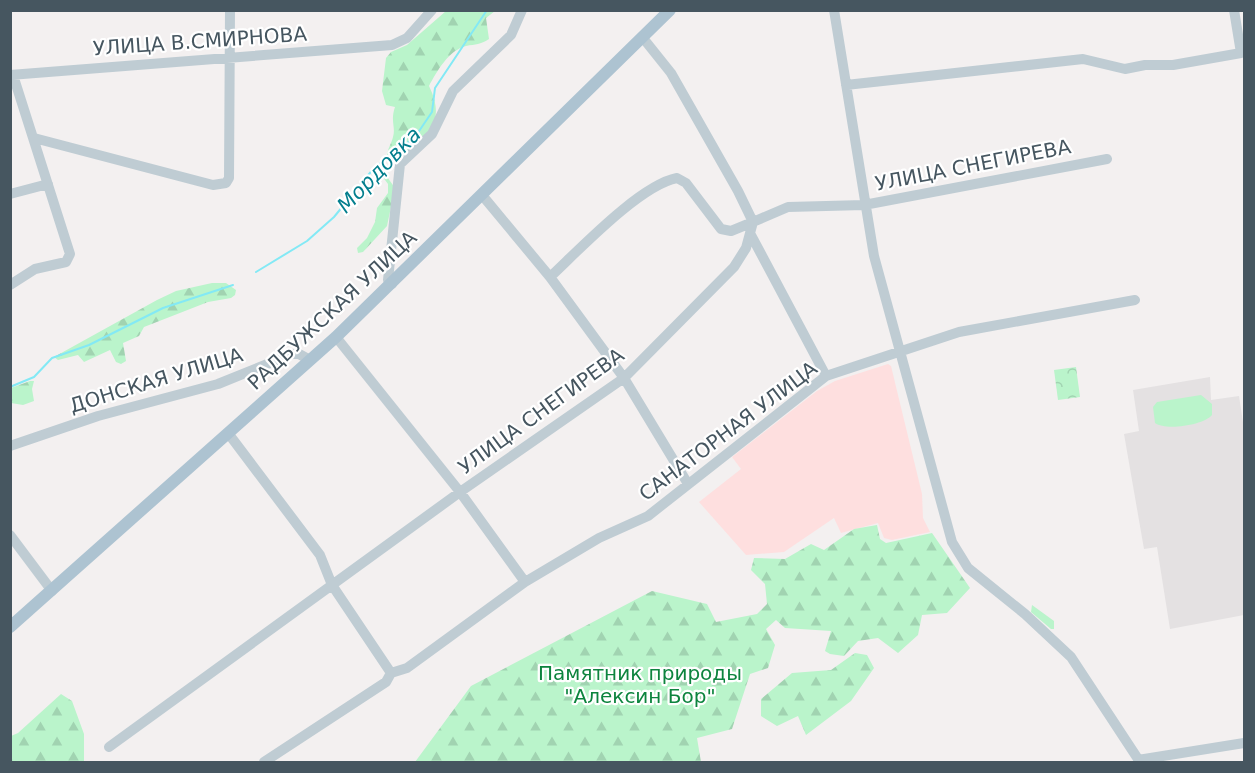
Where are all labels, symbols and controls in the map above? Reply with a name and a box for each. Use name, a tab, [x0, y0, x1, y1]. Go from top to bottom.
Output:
street label: УЛИЦА В.СМИРНОВА	[92, 22, 308, 60]
water label: Мордовка	[332, 122, 426, 218]
street label: УЛИЦА СНЕГИРЕВА	[873, 134, 1073, 196]
street label: РАДБУЖСКАЯ УЛИЦА	[243, 225, 422, 395]
street label: ДОНСКАЯ УЛИЦА	[66, 342, 246, 418]
street label: УЛИЦА СНЕГИРЕВА	[454, 343, 629, 479]
street label: САНАТОРНАЯ УЛИЦА	[634, 356, 822, 506]
park label: Памятник природы "Алексин Бор"	[538, 661, 742, 708]

